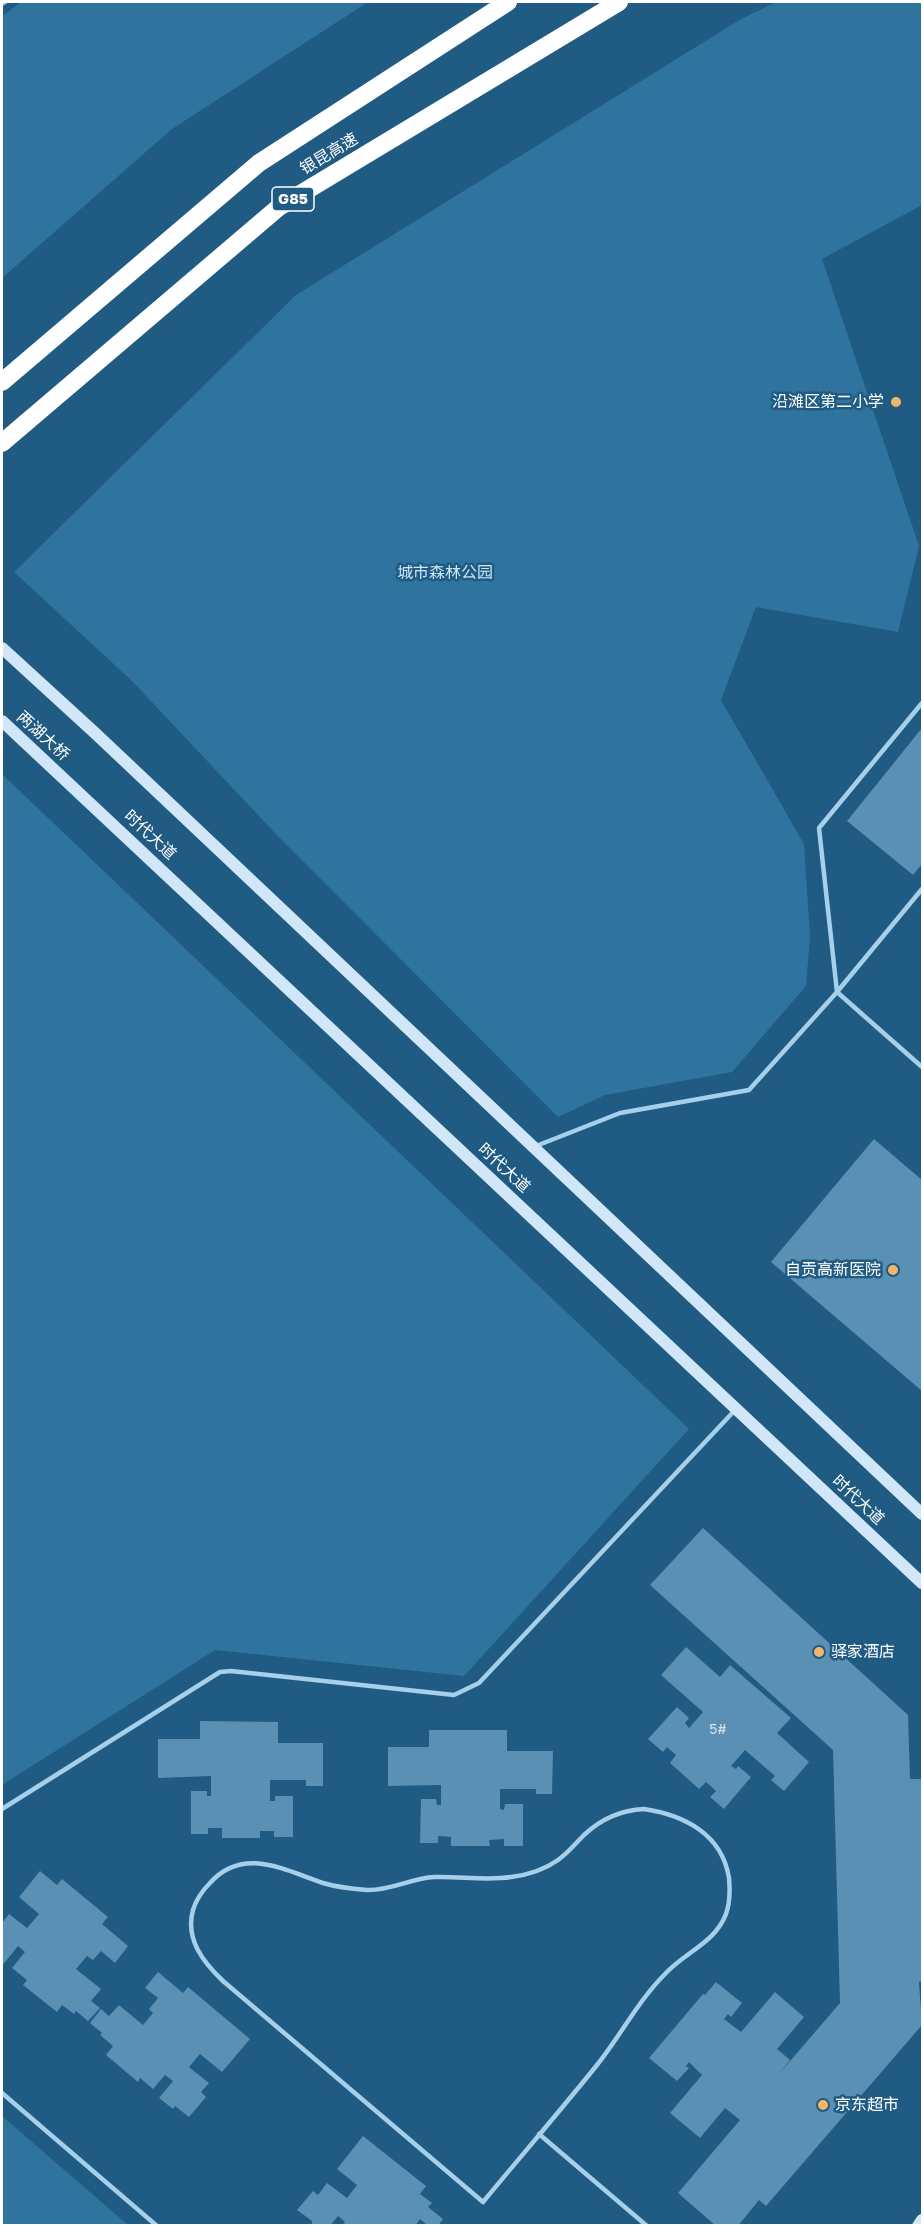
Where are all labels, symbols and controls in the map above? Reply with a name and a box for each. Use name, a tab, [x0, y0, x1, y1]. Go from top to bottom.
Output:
street label: 银昆高速	[297, 129, 361, 179]
road number: G85	[272, 187, 314, 211]
place label: 沿滩区第二小学	[772, 392, 884, 412]
marker: 沿滩区第二小学	[889, 395, 903, 409]
park label: 城市森林公园	[397, 563, 493, 583]
street label: 两湖大桥	[13, 707, 73, 765]
street label: 时代大道	[120, 806, 180, 864]
street label: 时代大道	[474, 1139, 534, 1197]
place label: 自贡高新医院	[785, 1260, 881, 1280]
marker: 自贡高新医院	[886, 1263, 900, 1277]
street label: 时代大道	[828, 1471, 888, 1529]
place label: 驿家酒店	[831, 1642, 895, 1662]
marker: 驿家酒店	[812, 1645, 826, 1659]
house number: 5#	[709, 1722, 727, 1738]
place label: 京东超市	[835, 2095, 899, 2115]
marker: 京东超市	[816, 2098, 830, 2112]

